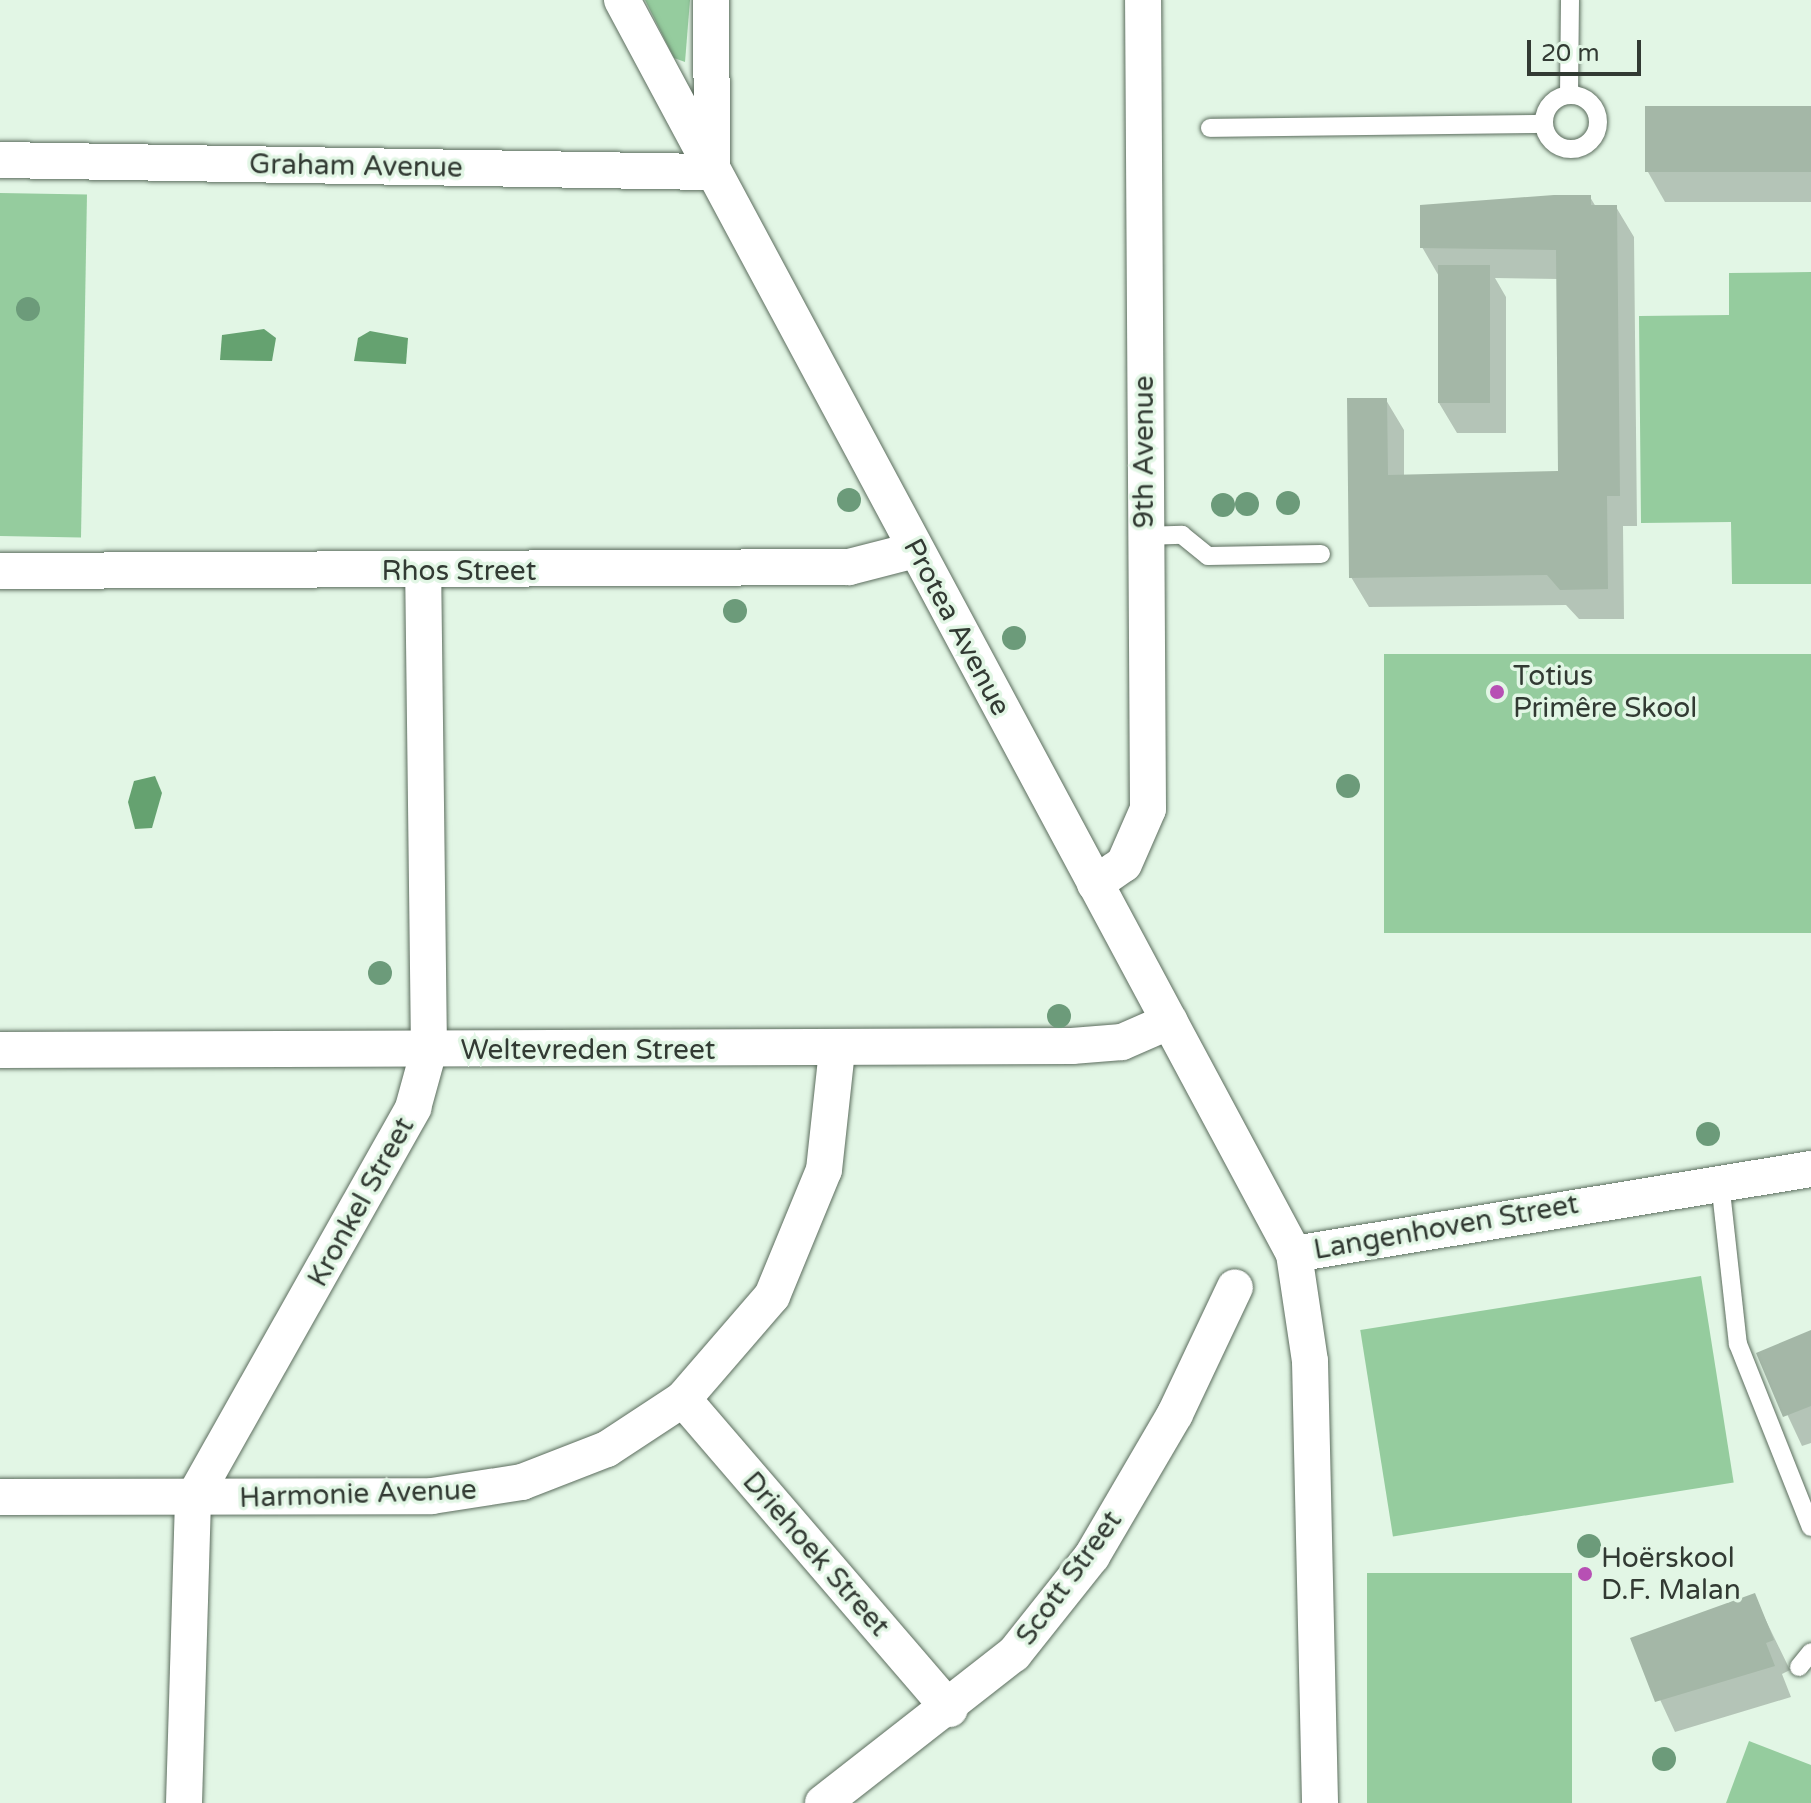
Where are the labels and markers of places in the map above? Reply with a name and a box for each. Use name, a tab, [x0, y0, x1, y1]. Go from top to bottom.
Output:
place label: Totius Primêre Skool	[1513, 659, 1697, 725]
marker: Totius Primêre Skool	[1488, 683, 1506, 701]
place label: Hoërskool D.F. Malan	[1601, 1541, 1741, 1607]
marker: Hoërskool D.F. Malan	[1576, 1565, 1594, 1583]

